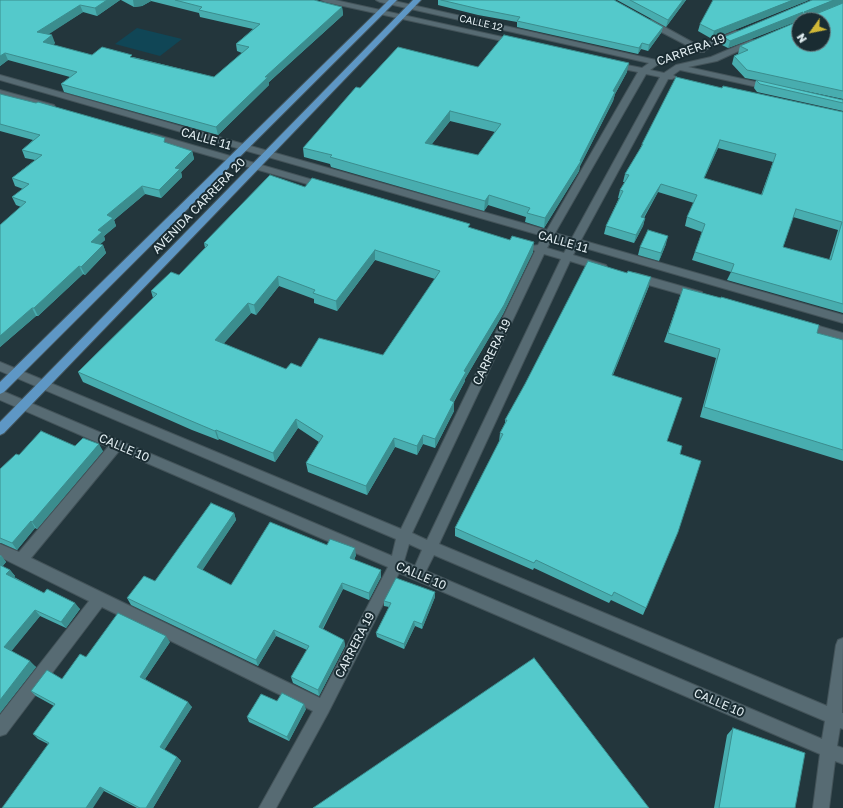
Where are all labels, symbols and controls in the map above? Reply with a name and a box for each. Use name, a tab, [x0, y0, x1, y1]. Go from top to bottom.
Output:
street label: CALLE 12	[458, 12, 504, 34]
north arrow	[791, 12, 831, 52]
street label: CARRERA 19	[655, 31, 727, 69]
text: N	[794, 31, 809, 45]
street label: CALLE 11	[179, 125, 233, 153]
street label: AVENIDA CARRERA 20	[149, 155, 249, 257]
street label: CALLE 11	[536, 228, 590, 256]
street label: CARRERA 19	[470, 317, 514, 387]
street label: CALLE 10	[97, 431, 151, 465]
street label: CALLE 10	[394, 559, 448, 593]
street label: CARRERA 19	[332, 610, 378, 680]
street label: CALLE 10	[692, 686, 746, 720]

